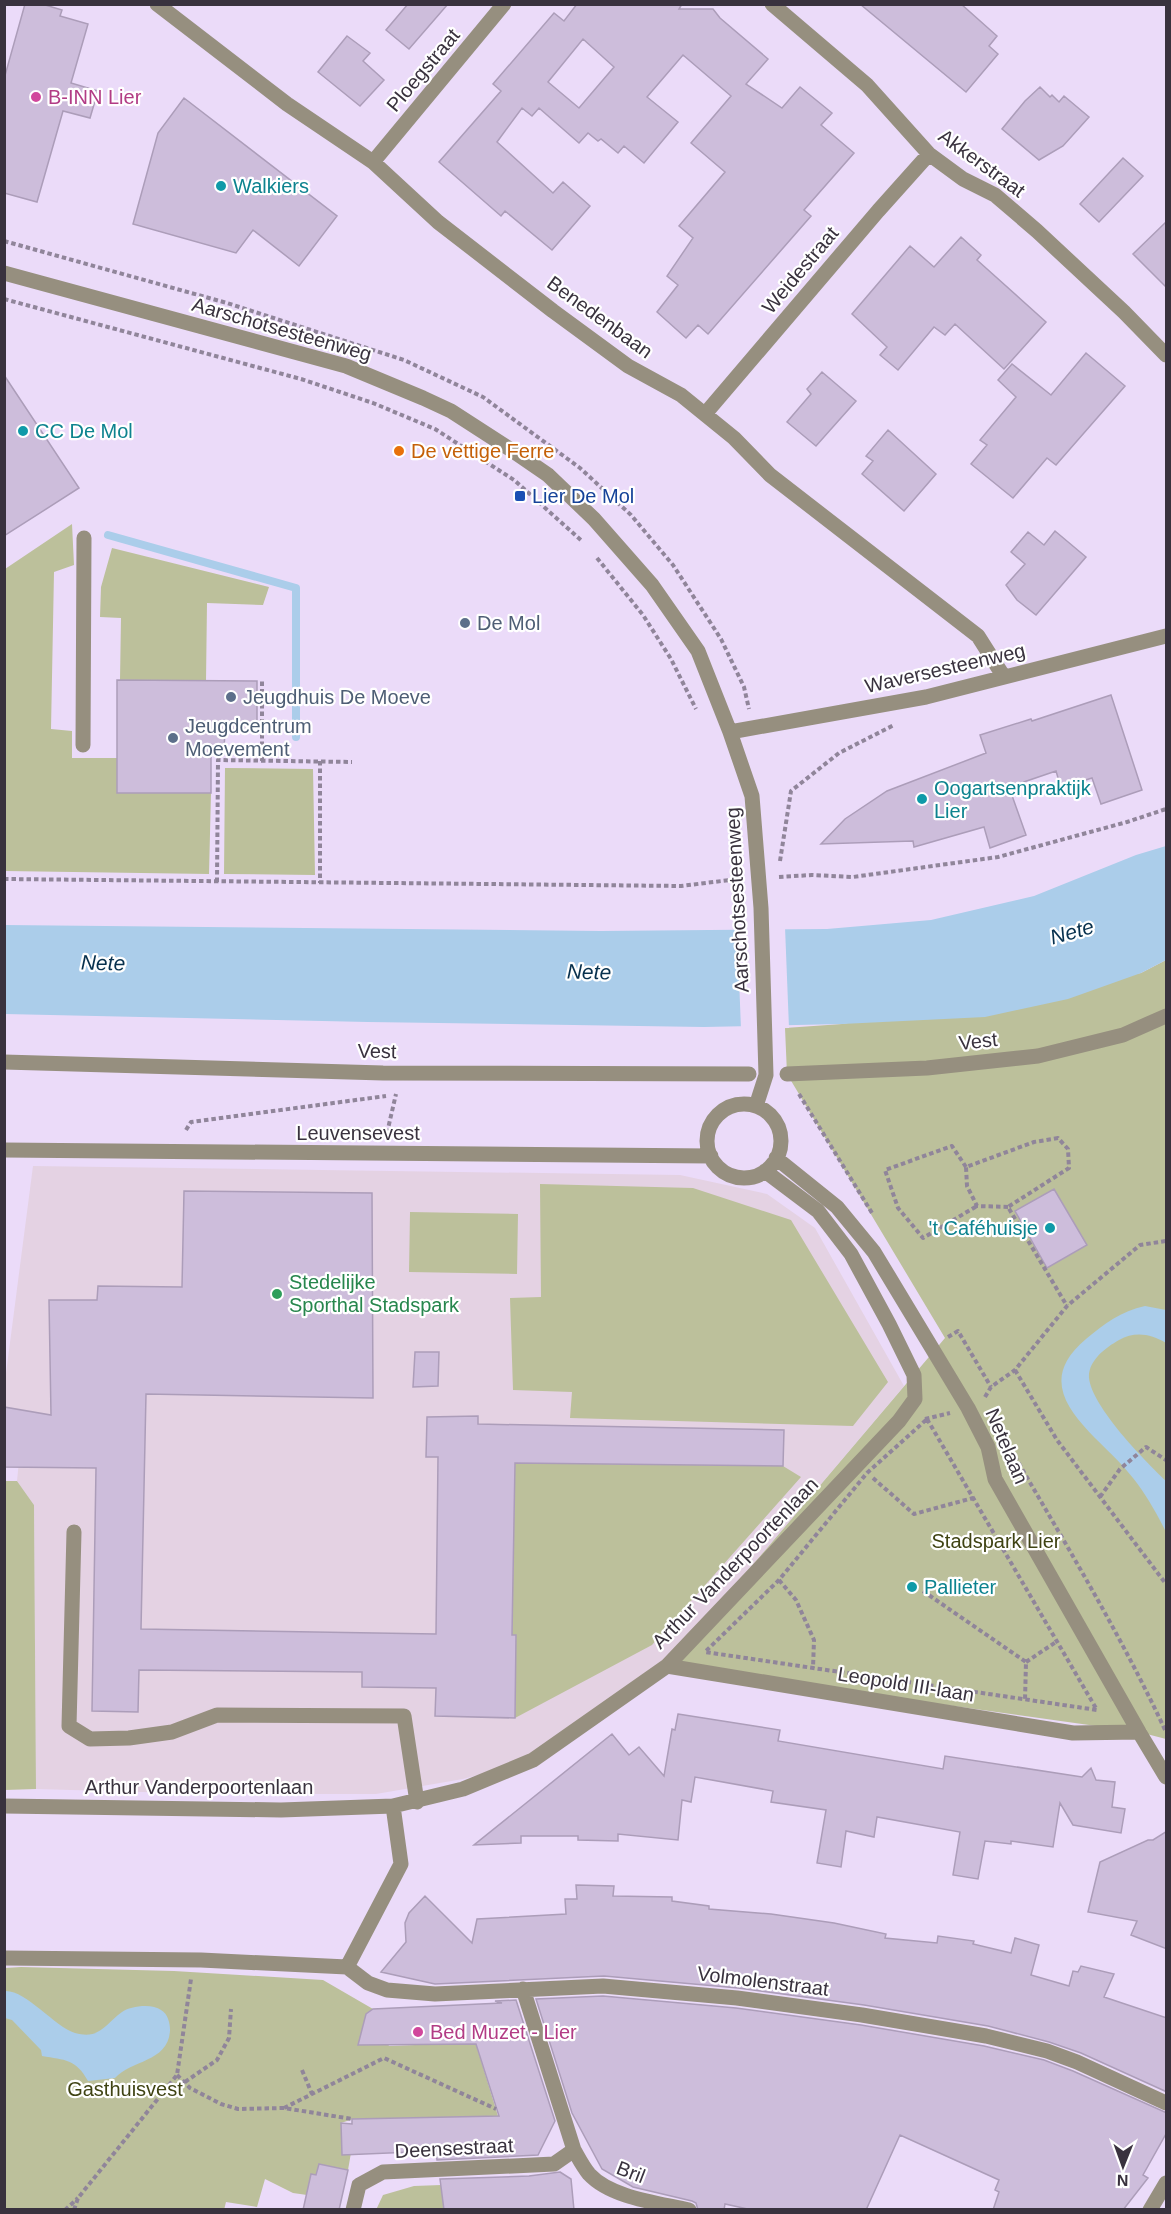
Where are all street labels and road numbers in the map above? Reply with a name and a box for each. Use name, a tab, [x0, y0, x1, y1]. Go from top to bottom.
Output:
street label: Ploegstraat	[382, 24, 464, 116]
street label: Akkerstraat	[935, 124, 1030, 202]
street label: Weidestraat	[757, 222, 843, 318]
street label: Benedenbaan	[543, 271, 657, 363]
street label: Aarschotsesteenweg	[190, 293, 374, 365]
street label: Waversesteenweg	[863, 639, 1027, 697]
street label: Aarschotsesteenweg	[721, 807, 753, 993]
street label: Vest	[957, 1028, 999, 1054]
street label: Vest	[357, 1040, 397, 1062]
street label: Leuvensevest	[296, 1122, 420, 1144]
street label: Netelaan	[981, 1405, 1033, 1487]
street label: Arthur Vanderpoortenlaan	[648, 1473, 822, 1653]
street label: Leopold III-laan	[836, 1662, 976, 1706]
street label: Arthur Vanderpoortenlaan	[85, 1776, 313, 1798]
street label: Volmolenstraat	[696, 1962, 830, 2000]
street label: Deensestraat	[394, 2134, 514, 2162]
street label: Bril	[614, 2157, 648, 2187]

